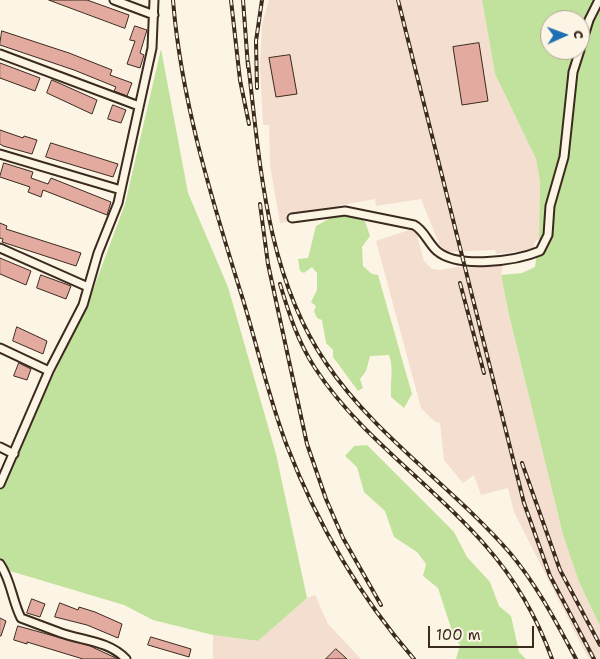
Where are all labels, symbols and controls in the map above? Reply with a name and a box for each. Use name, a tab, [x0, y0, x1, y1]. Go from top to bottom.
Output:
north arrow	[540, 10, 590, 60]
text: С	[570, 30, 588, 39]
scale bar	[430, 616, 536, 648]
text: 100 m	[436, 625, 481, 645]

